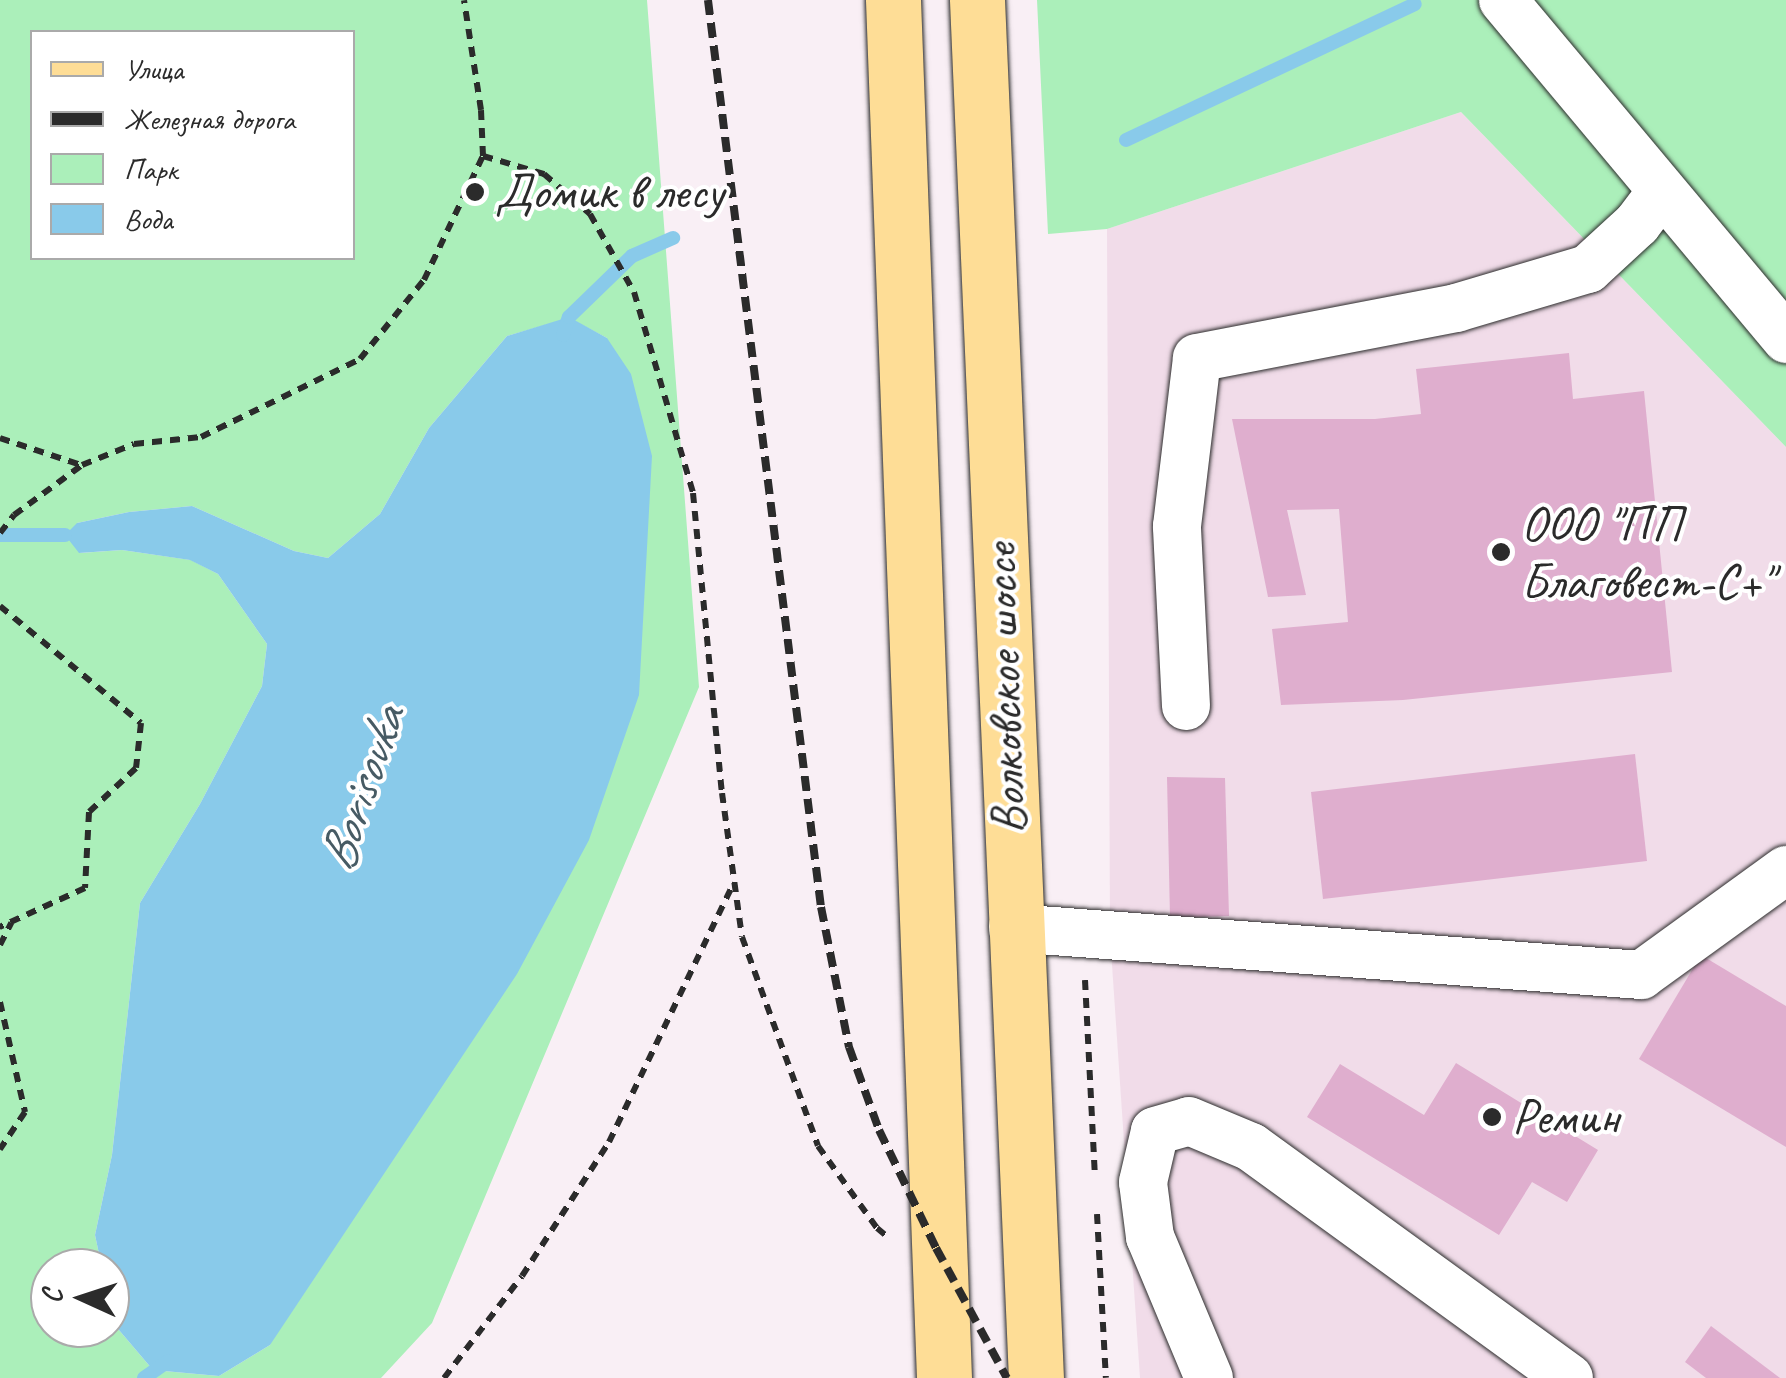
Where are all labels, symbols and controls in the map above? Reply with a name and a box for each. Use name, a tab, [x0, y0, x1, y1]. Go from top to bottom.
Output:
legend	[30, 30, 355, 260]
text: Улица	[124, 50, 183, 88]
text: Железная дорога	[124, 100, 295, 138]
text: Парк	[124, 150, 178, 188]
place label: Домик в лесу	[495, 162, 723, 222]
marker: Домик в лесу	[464, 181, 486, 203]
text: Вода	[124, 200, 173, 238]
place label: ООО "ПП Благовест-С+"	[1521, 493, 1772, 610]
street label: Волковское шоссе	[969, 541, 1039, 837]
marker: ООО "ПП Благовест-С+"	[1490, 541, 1512, 563]
water label: Borisovka	[305, 699, 419, 879]
place label: Ремин	[1512, 1087, 1619, 1147]
marker: Ремин	[1481, 1106, 1503, 1128]
north arrow	[30, 1248, 130, 1348]
text: С	[34, 1289, 69, 1304]

